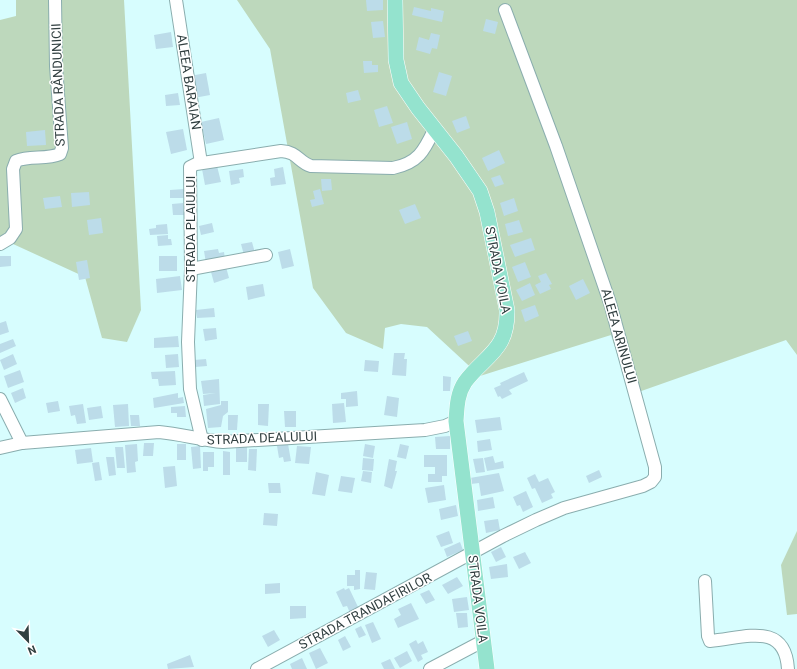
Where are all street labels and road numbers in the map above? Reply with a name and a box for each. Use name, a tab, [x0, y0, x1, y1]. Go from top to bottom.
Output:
street label: STRADA RÂNDUNICII	[48, 23, 68, 147]
street label: ALEEA BARAIAN	[174, 33, 204, 131]
street label: STRADA PLAIULUI	[183, 176, 198, 282]
street label: STRADA VOILA	[482, 225, 514, 315]
street label: ALEEA ARINULUI	[598, 287, 640, 385]
street label: STRADA DEALULUI	[207, 429, 317, 447]
street label: STRADA VOILA	[465, 554, 491, 644]
street label: STRADA TRANDAFIRILOR	[296, 570, 434, 652]

